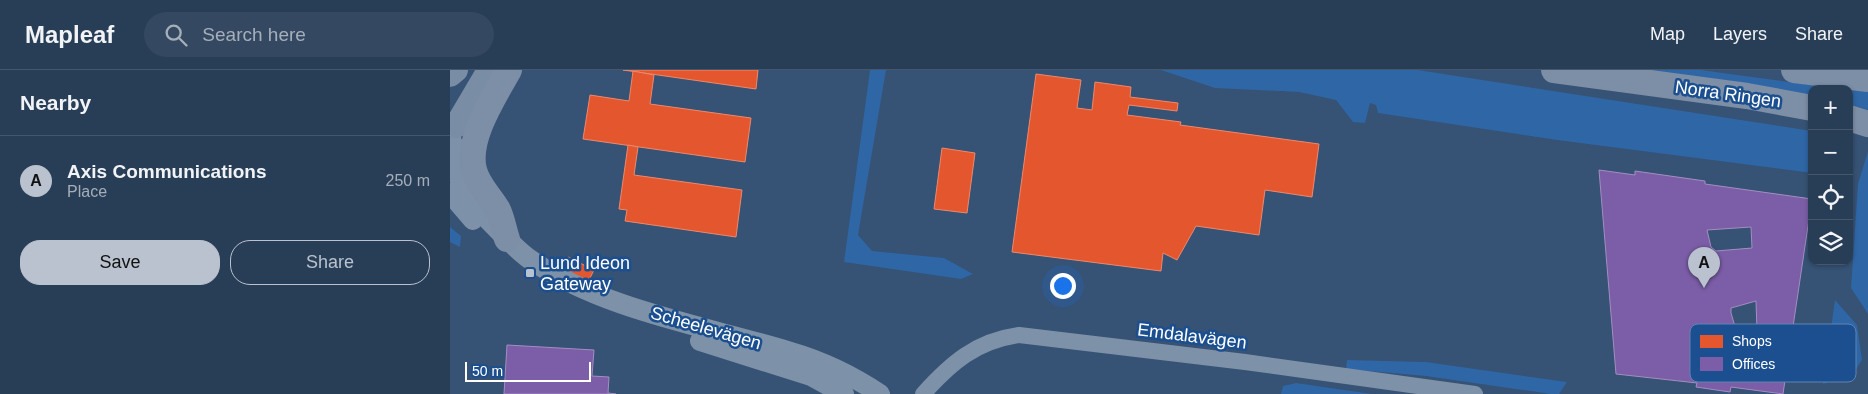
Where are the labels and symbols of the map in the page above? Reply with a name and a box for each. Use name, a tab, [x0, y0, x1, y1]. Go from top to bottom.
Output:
street label: Norra Ringen	[1674, 77, 1782, 111]
pin: A	[1688, 247, 1720, 288]
place label: Lund Ideon Gateway	[540, 253, 630, 294]
marker: Lund Ideon Gateway	[524, 267, 536, 279]
your location	[1050, 273, 1076, 299]
street label: Scheelevägen	[648, 303, 764, 353]
street label: Emdalavägen	[1136, 319, 1248, 353]
legend	[1690, 324, 1856, 382]
text: Shops	[1732, 333, 1772, 349]
text: Offices	[1732, 356, 1775, 372]
scale bar	[465, 359, 591, 382]

